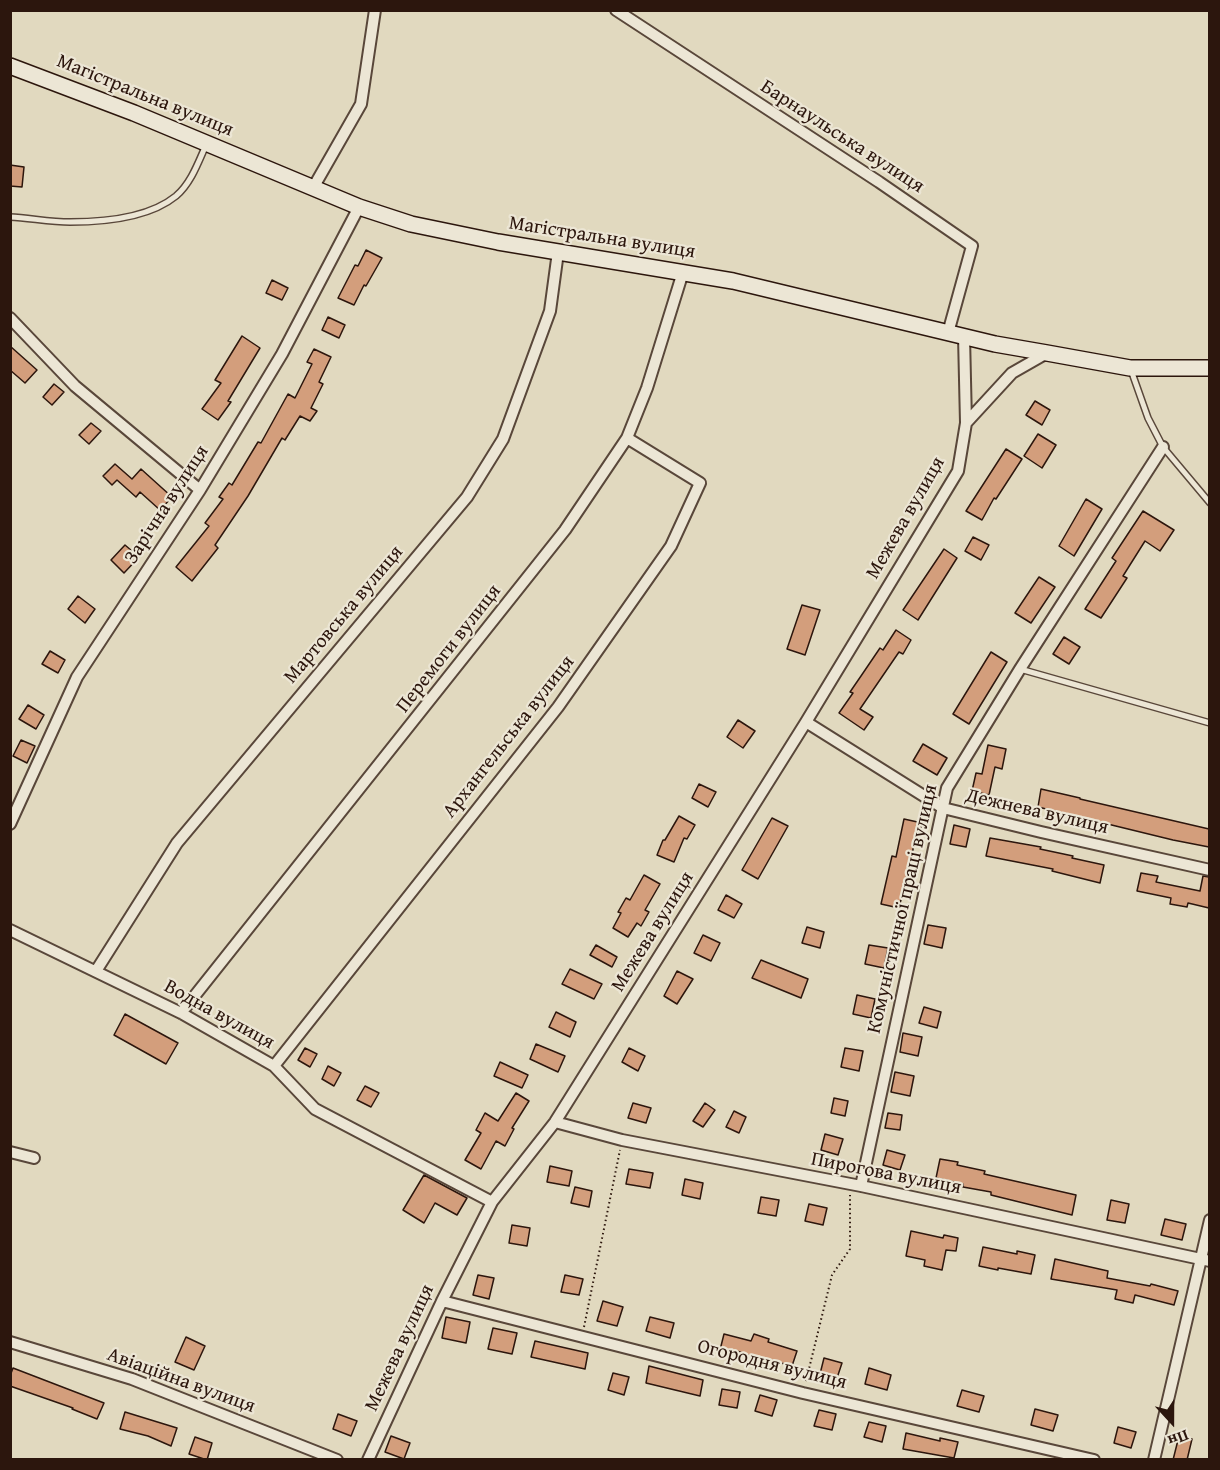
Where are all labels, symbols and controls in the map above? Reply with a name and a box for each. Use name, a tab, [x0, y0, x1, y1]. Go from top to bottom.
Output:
street label: Магістральна вулиця	[53, 50, 237, 142]
street label: Барнаульська вулиця	[756, 75, 928, 199]
street label: Магістральна вулиця	[507, 211, 697, 265]
street label: Зарічна вулиця	[120, 441, 214, 569]
street label: Межева вулиця	[861, 453, 951, 583]
street label: Мартовська вулиця	[279, 541, 409, 689]
street label: Перемоги вулиця	[392, 580, 506, 718]
street label: Архангельська вулиця	[438, 651, 580, 823]
street label: Комуністичної праці вулиця	[863, 782, 943, 1036]
street label: Дежнева вулиця	[963, 784, 1111, 840]
street label: Межева вулиця	[606, 867, 700, 997]
street label: Водна вулиця	[160, 975, 278, 1055]
street label: Пирогова вулиця	[809, 1148, 963, 1200]
street label: Межева вулиця	[360, 1281, 440, 1415]
street label: Огородня вулиця	[695, 1335, 849, 1395]
street label: Авіаційна вулиця	[104, 1343, 258, 1419]
north arrow	[1142, 1392, 1202, 1452]
text: Пн	[1165, 1424, 1192, 1454]

